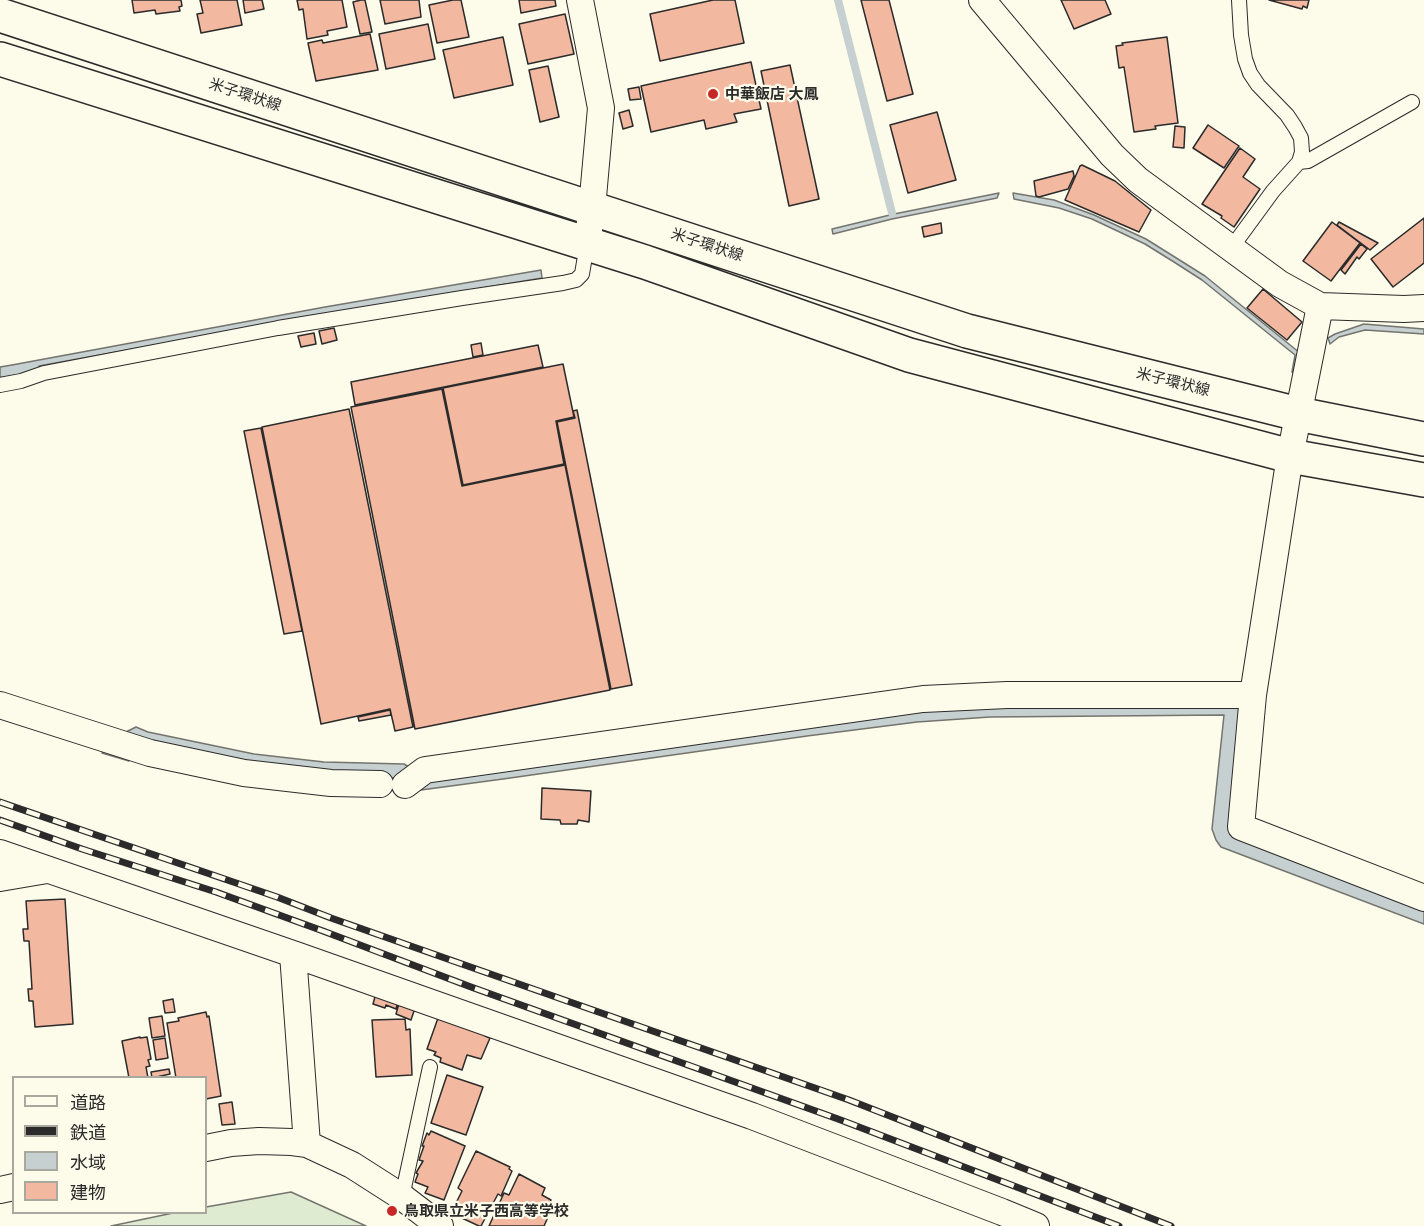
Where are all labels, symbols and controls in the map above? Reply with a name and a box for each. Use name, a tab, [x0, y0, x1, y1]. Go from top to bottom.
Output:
street label: 米子環状線	[207, 75, 283, 115]
place label: 中華飯店 大鳳	[725, 85, 818, 103]
marker: 中華飯店 大鳳	[706, 87, 720, 101]
street label: 米子環状線	[669, 225, 745, 265]
street label: 米子環状線	[1134, 364, 1212, 400]
legend	[12, 1076, 207, 1214]
text: 道路	[70, 1092, 106, 1113]
text: 鉄道	[70, 1122, 106, 1143]
text: 水域	[70, 1152, 106, 1173]
text: 建物	[70, 1182, 106, 1203]
place label: 鳥取県立米子西高等学校	[404, 1202, 569, 1220]
marker: 鳥取県立米子西高等学校	[385, 1204, 399, 1218]

